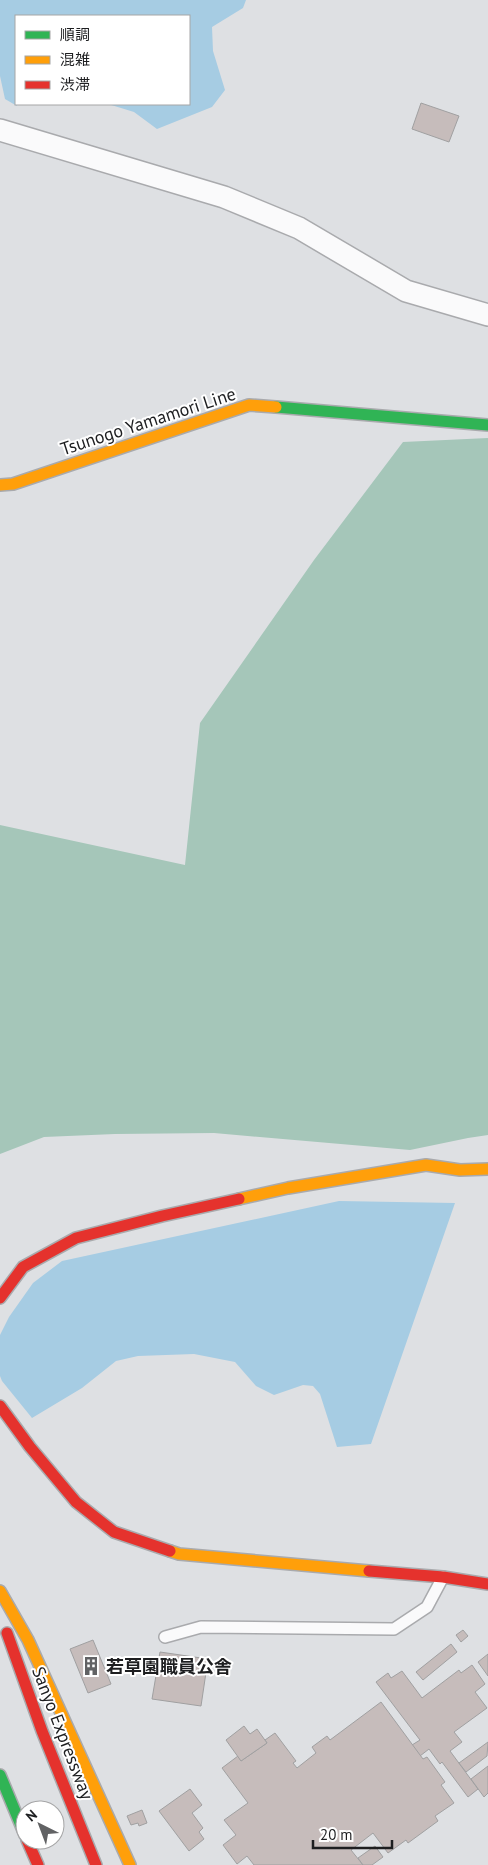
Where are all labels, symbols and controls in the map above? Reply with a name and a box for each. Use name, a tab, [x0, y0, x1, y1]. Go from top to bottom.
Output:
legend	[15, 15, 190, 105]
text: 順調	[60, 25, 90, 44]
text: 混雑	[60, 50, 90, 69]
text: 渋滞	[60, 75, 90, 94]
street label: Tsunogo Yamamori Line	[58, 382, 238, 460]
building icon: 若草園職員公舎	[80, 1655, 102, 1677]
place label: 若草園職員公舎	[106, 1655, 232, 1678]
street label: Sanyo Expressway	[27, 1663, 99, 1803]
north arrow	[15, 1800, 65, 1850]
text: N	[22, 1806, 41, 1825]
scale bar	[313, 1818, 392, 1850]
text: 20 m	[320, 1825, 353, 1844]

